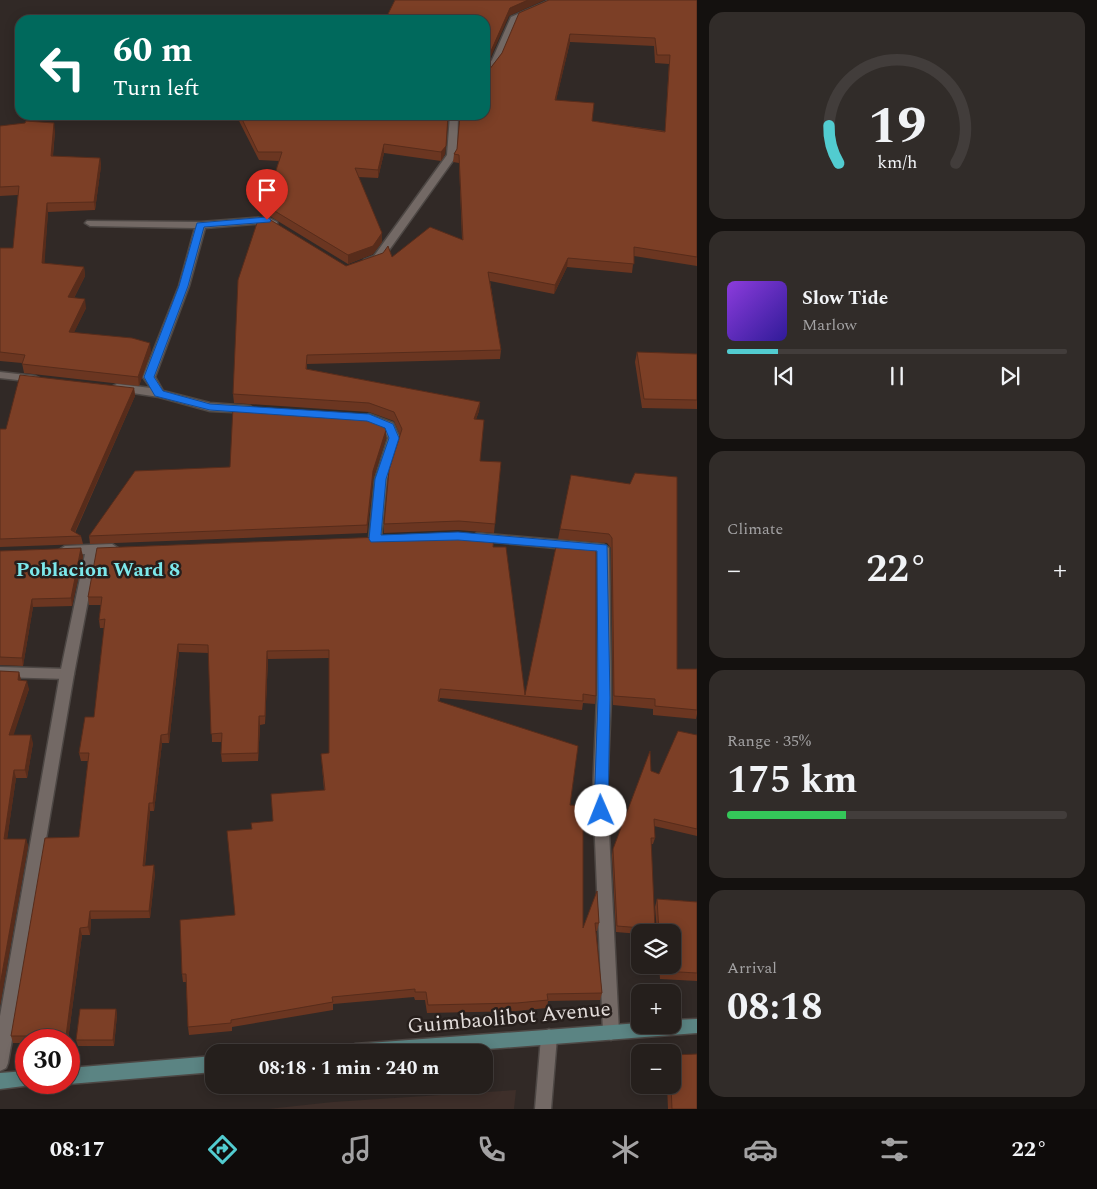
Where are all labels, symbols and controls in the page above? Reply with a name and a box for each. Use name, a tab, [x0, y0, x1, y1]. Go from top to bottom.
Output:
text: 60 m	[113, 24, 193, 77]
icon: left	[30, 35, 95, 100]
text: Turn left	[113, 72, 199, 105]
text: 19	[868, 87, 926, 166]
text: km/h	[877, 149, 917, 176]
pin	[246, 169, 288, 220]
icon: arrive	[253, 176, 281, 204]
text: Slow Tide	[802, 284, 888, 313]
text: Marlow	[802, 313, 857, 337]
icon: previous	[770, 362, 798, 390]
icon: pause	[883, 362, 911, 390]
icon: next	[996, 362, 1024, 390]
text: Climate	[727, 517, 783, 541]
text: 22°	[866, 541, 928, 599]
text: −	[727, 549, 741, 592]
text: +	[1053, 549, 1067, 592]
district label: Poblacion Ward 8	[16, 555, 180, 585]
text: Range · 35%	[727, 729, 811, 753]
text: 175 km	[727, 752, 858, 810]
position arrow	[574, 784, 626, 836]
map controls	[631, 924, 681, 1094]
button: layers	[631, 924, 681, 974]
text: Arrival	[727, 956, 777, 980]
text: 08:18	[727, 979, 822, 1037]
button: +	[631, 984, 681, 1034]
street label: Guimbaolibot Avenue	[406, 993, 612, 1043]
speed limit sign: 30	[15, 1029, 80, 1094]
button: −	[631, 1044, 681, 1094]
text: 08:18 · 1 min · 240 m	[259, 1054, 439, 1083]
icon: directions	[205, 1132, 240, 1167]
icon: music	[339, 1132, 374, 1167]
icon: phone	[474, 1132, 509, 1167]
icon: climate	[608, 1132, 643, 1167]
icon: car	[743, 1132, 778, 1167]
icon: filters	[877, 1132, 912, 1167]
text: 08:17	[50, 1133, 105, 1166]
text: 22°	[1012, 1133, 1047, 1166]

